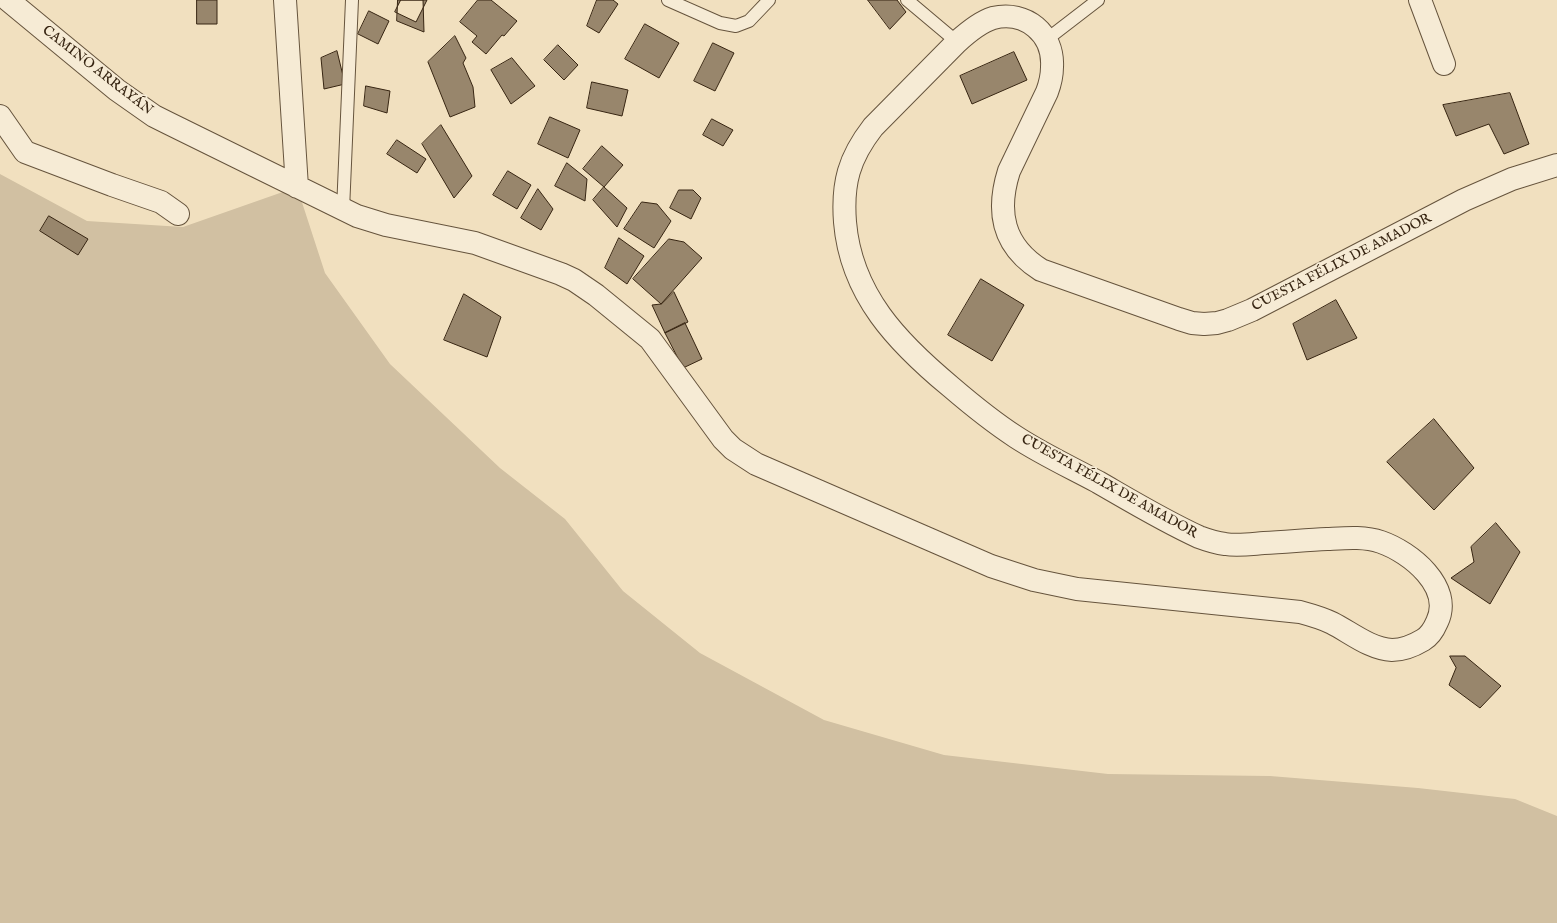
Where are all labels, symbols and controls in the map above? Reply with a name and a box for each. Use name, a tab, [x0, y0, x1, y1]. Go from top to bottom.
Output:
street label: CAMINO ARRAYÁN	[38, 23, 156, 119]
street label: CUESTA FÉLIX DE AMADOR	[1249, 210, 1435, 316]
street label: CUESTA FÉLIX DE AMADOR	[1018, 431, 1200, 543]

